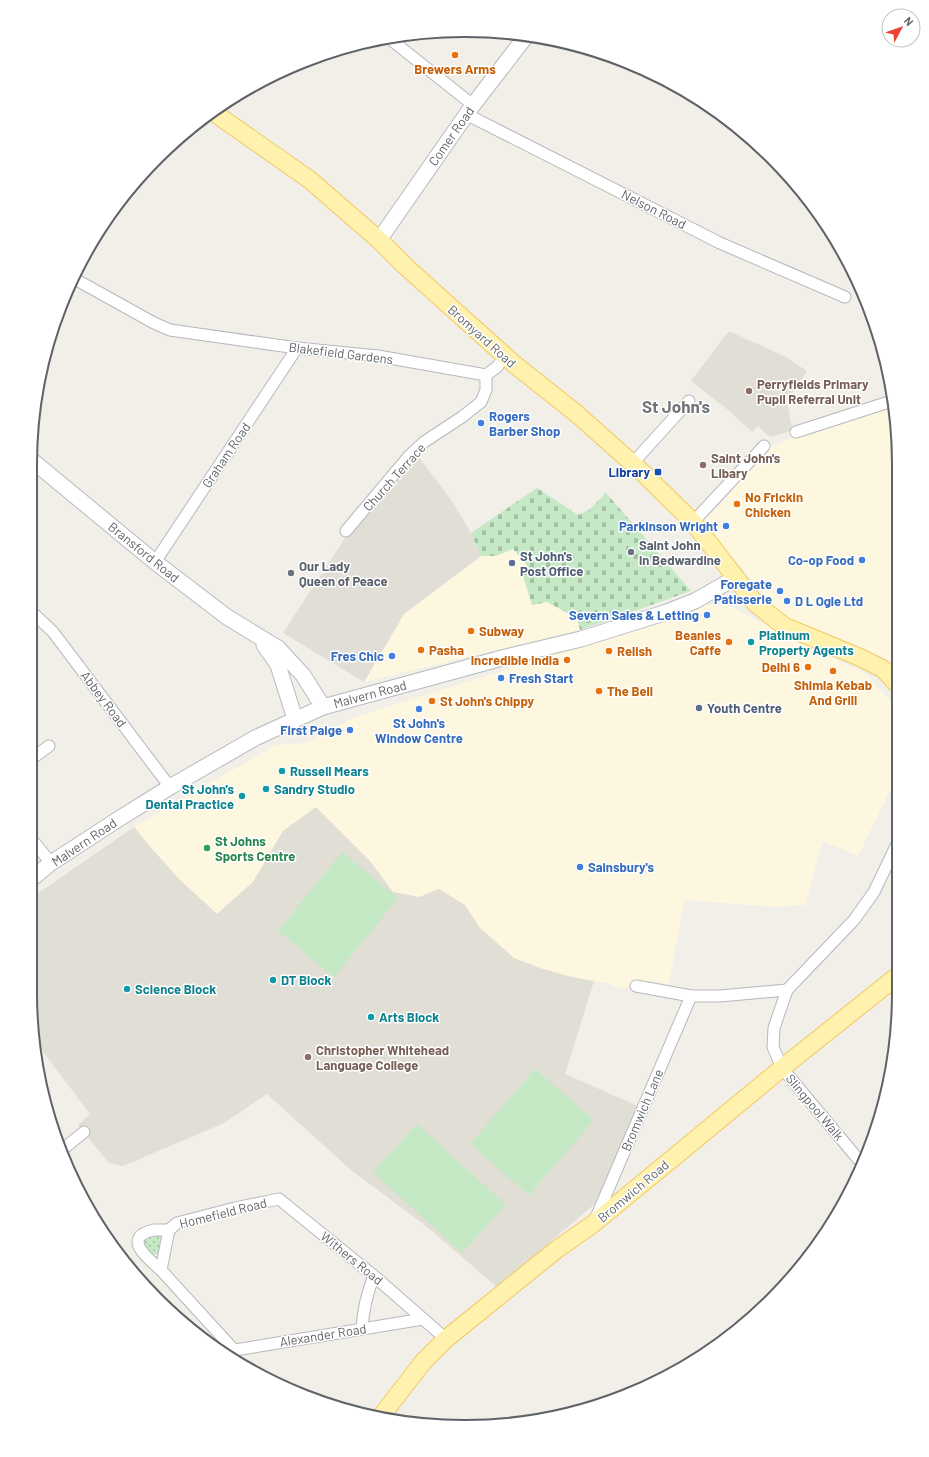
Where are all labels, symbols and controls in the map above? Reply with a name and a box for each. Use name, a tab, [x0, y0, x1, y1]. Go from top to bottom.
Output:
north arrow	[881, 8, 921, 48]
text: N	[902, 14, 916, 28]
marker: Brewers Arms	[450, 50, 460, 60]
place label: Brewers Arms	[414, 61, 496, 77]
street label: Comer Road	[425, 103, 477, 169]
street label: Nelson Road	[619, 186, 689, 232]
street label: Bromyard Road	[445, 301, 519, 371]
street label: Blakefield Gardens	[288, 339, 394, 367]
place label: Perryfields Primary Pupil Referral Unit	[757, 376, 869, 407]
marker: Perryfields Primary Pupil Referral Unit	[744, 386, 754, 396]
district label: St John's	[642, 396, 711, 416]
place label: Rogers Barber Shop	[489, 408, 560, 439]
marker: Rogers Barber Shop	[476, 418, 486, 428]
street label: Graham Road	[198, 419, 254, 491]
street label: Church Terrace	[359, 440, 429, 514]
place label: Saint John's Libary	[711, 450, 781, 481]
marker: Saint John's Libary	[698, 460, 708, 470]
place label: Library	[608, 464, 650, 480]
marker: Library	[653, 467, 663, 477]
place label: No Frickin Chicken	[745, 489, 803, 520]
marker: No Frickin Chicken	[732, 499, 742, 509]
street label: Bransford Road	[105, 518, 183, 586]
place label: Parkinson Wright	[619, 518, 718, 534]
marker: Parkinson Wright	[721, 521, 731, 531]
place label: Saint John in Bedwardine	[639, 537, 721, 568]
marker: Saint John in Bedwardine	[626, 547, 636, 557]
place label: St John's Post Office	[520, 548, 583, 579]
place label: Co-op Food	[788, 552, 854, 568]
marker: Co-op Food	[857, 555, 867, 565]
place label: Our Lady Queen of Peace	[299, 558, 388, 589]
marker: St John's Post Office	[507, 558, 517, 568]
marker: Our Lady Queen of Peace	[286, 568, 296, 578]
place label: Foregate Patisserie	[714, 576, 772, 607]
marker: Foregate Patisserie	[775, 586, 785, 596]
place label: D L Ogle Ltd	[795, 593, 863, 609]
marker: D L Ogle Ltd	[782, 596, 792, 606]
place label: Severn Sales & Letting	[569, 607, 699, 623]
marker: Severn Sales & Letting	[702, 610, 712, 620]
place label: Subway	[479, 623, 524, 639]
marker: Subway	[466, 626, 476, 636]
place label: Beanies Caffe	[675, 627, 721, 658]
place label: Platinum Property Agents	[759, 627, 854, 658]
marker: Beanies Caffe	[724, 637, 734, 647]
marker: Platinum Property Agents	[746, 637, 756, 647]
place label: Pasha	[429, 642, 464, 658]
place label: Relish	[617, 643, 652, 659]
marker: Pasha	[416, 645, 426, 655]
marker: Relish	[604, 646, 614, 656]
place label: Fres Chic	[331, 648, 384, 664]
marker: Fres Chic	[387, 651, 397, 661]
place label: Incredible India	[471, 652, 559, 668]
marker: Incredible India	[562, 655, 572, 665]
place label: Delhi 6	[762, 659, 800, 675]
marker: Delhi 6	[803, 662, 813, 672]
marker: Shimla Kebab And Grill	[828, 666, 838, 676]
street label: Abbey Road	[78, 668, 130, 730]
place label: Fresh Start	[509, 670, 574, 686]
marker: Fresh Start	[496, 673, 506, 683]
street label: Malvern Road	[332, 677, 408, 711]
place label: Shimla Kebab And Grill	[794, 677, 872, 708]
place label: The Bell	[607, 683, 653, 699]
marker: The Bell	[594, 686, 604, 696]
place label: St John's Chippy	[440, 693, 535, 709]
marker: St John's Chippy	[427, 696, 437, 706]
place label: Youth Centre	[707, 700, 782, 716]
marker: Youth Centre	[694, 703, 704, 713]
marker: St John's Window Centre	[414, 704, 424, 714]
place label: St John's Window Centre	[375, 715, 463, 746]
place label: First Paige	[280, 722, 342, 738]
marker: First Paige	[345, 725, 355, 735]
place label: Russell Mears	[290, 763, 369, 779]
marker: Russell Mears	[277, 766, 287, 776]
place label: St John's Dental Practice	[145, 781, 234, 812]
place label: Sandry Studio	[274, 781, 355, 797]
marker: Sandry Studio	[261, 784, 271, 794]
marker: St John's Dental Practice	[237, 791, 247, 801]
street label: Malvern Road	[48, 814, 120, 870]
place label: St Johns Sports Centre	[215, 833, 295, 864]
marker: St Johns Sports Centre	[202, 843, 212, 853]
place label: Sainsbury's	[588, 859, 654, 875]
marker: Sainsbury's	[575, 862, 585, 872]
place label: DT Block	[281, 972, 331, 988]
marker: DT Block	[268, 975, 278, 985]
place label: Science Block	[135, 981, 216, 997]
marker: Science Block	[122, 984, 132, 994]
place label: Arts Block	[379, 1009, 439, 1025]
marker: Arts Block	[366, 1012, 376, 1022]
place label: Christopher Whitehead Language College	[316, 1042, 449, 1073]
marker: Christopher Whitehead Language College	[303, 1052, 313, 1062]
street label: Bromwich Lane	[618, 1067, 666, 1153]
street label: Slingpool Walk	[783, 1071, 848, 1144]
street label: Bromwich Road	[594, 1156, 672, 1226]
street label: Homefield Road	[178, 1194, 268, 1232]
street label: Withers Road	[318, 1228, 386, 1288]
street label: Alexander Road	[279, 1320, 367, 1350]

